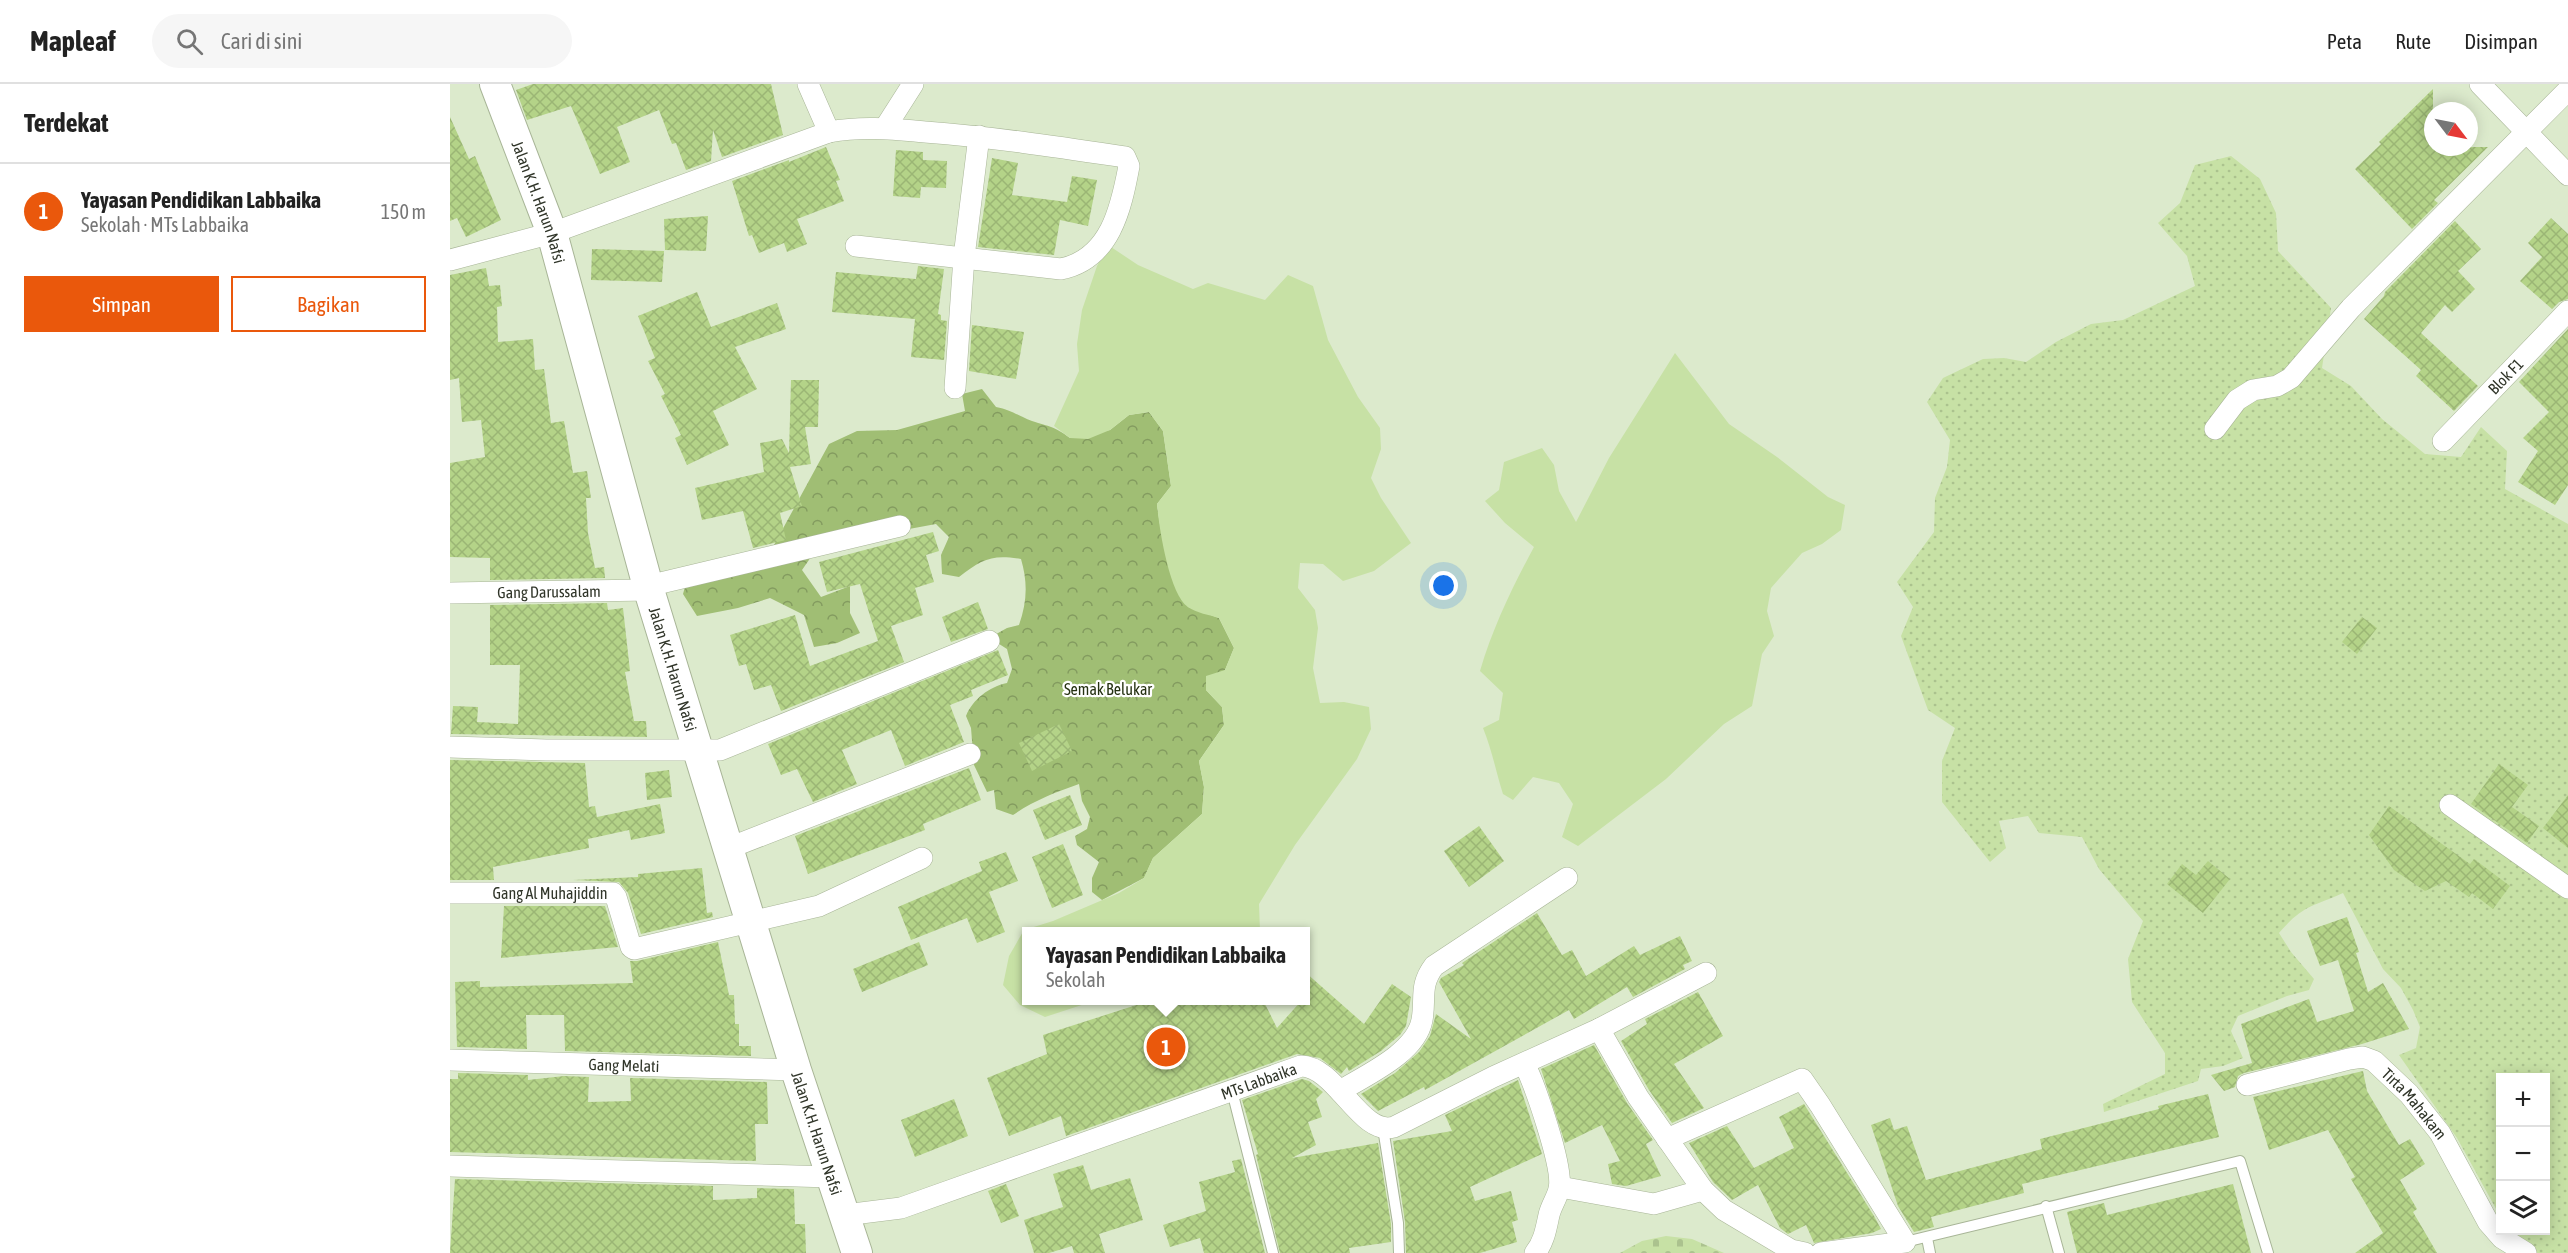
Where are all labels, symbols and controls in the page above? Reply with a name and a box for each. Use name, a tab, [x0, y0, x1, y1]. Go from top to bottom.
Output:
search box	[152, 14, 572, 68]
text: Mapleaf	[30, 25, 116, 57]
icon: search	[173, 25, 206, 58]
text: Cari di sini	[221, 28, 302, 54]
text: Peta	[2327, 29, 2362, 53]
text: Rute	[2395, 29, 2431, 53]
text: Disimpan	[2464, 29, 2538, 53]
north arrow	[2424, 102, 2478, 156]
text: Terdekat	[24, 108, 108, 138]
street label: Jalan K.H. Harun Nafsi	[509, 138, 569, 265]
text: Yayasan Pendidikan Labbaika	[81, 187, 321, 213]
text: 1	[39, 200, 48, 223]
text: 150 m	[381, 200, 426, 223]
text: Sekolah · MTs Labbaika	[81, 213, 249, 236]
button: Simpan	[24, 276, 219, 332]
button: Bagikan	[231, 276, 426, 332]
street label: Blok F1	[2484, 355, 2527, 398]
your location	[1429, 571, 1458, 600]
street label: Gang Darussalam	[497, 582, 601, 602]
street label: Jalan K.H. Harun Nafsi	[646, 605, 701, 733]
park label: Semak Belukar	[1064, 680, 1152, 698]
street label: Gang Al Muhajiddin	[493, 884, 607, 903]
popup	[1022, 927, 1310, 1005]
text: Yayasan Pendidikan Labbaika	[1046, 942, 1286, 968]
text: Sekolah	[1046, 968, 1106, 991]
pin: 1	[1146, 1024, 1186, 1070]
street label: Gang Melati	[588, 1055, 660, 1075]
street label: MTs Labbaika	[1218, 1059, 1299, 1103]
street label: Tirta Mahakam	[2378, 1064, 2450, 1143]
street label: Jalan K.H. Harun Nafsi	[788, 1069, 846, 1197]
map controls	[2496, 1073, 2550, 1235]
button: +	[2496, 1073, 2550, 1127]
button: −	[2496, 1127, 2550, 1181]
button: layers	[2496, 1181, 2550, 1235]

